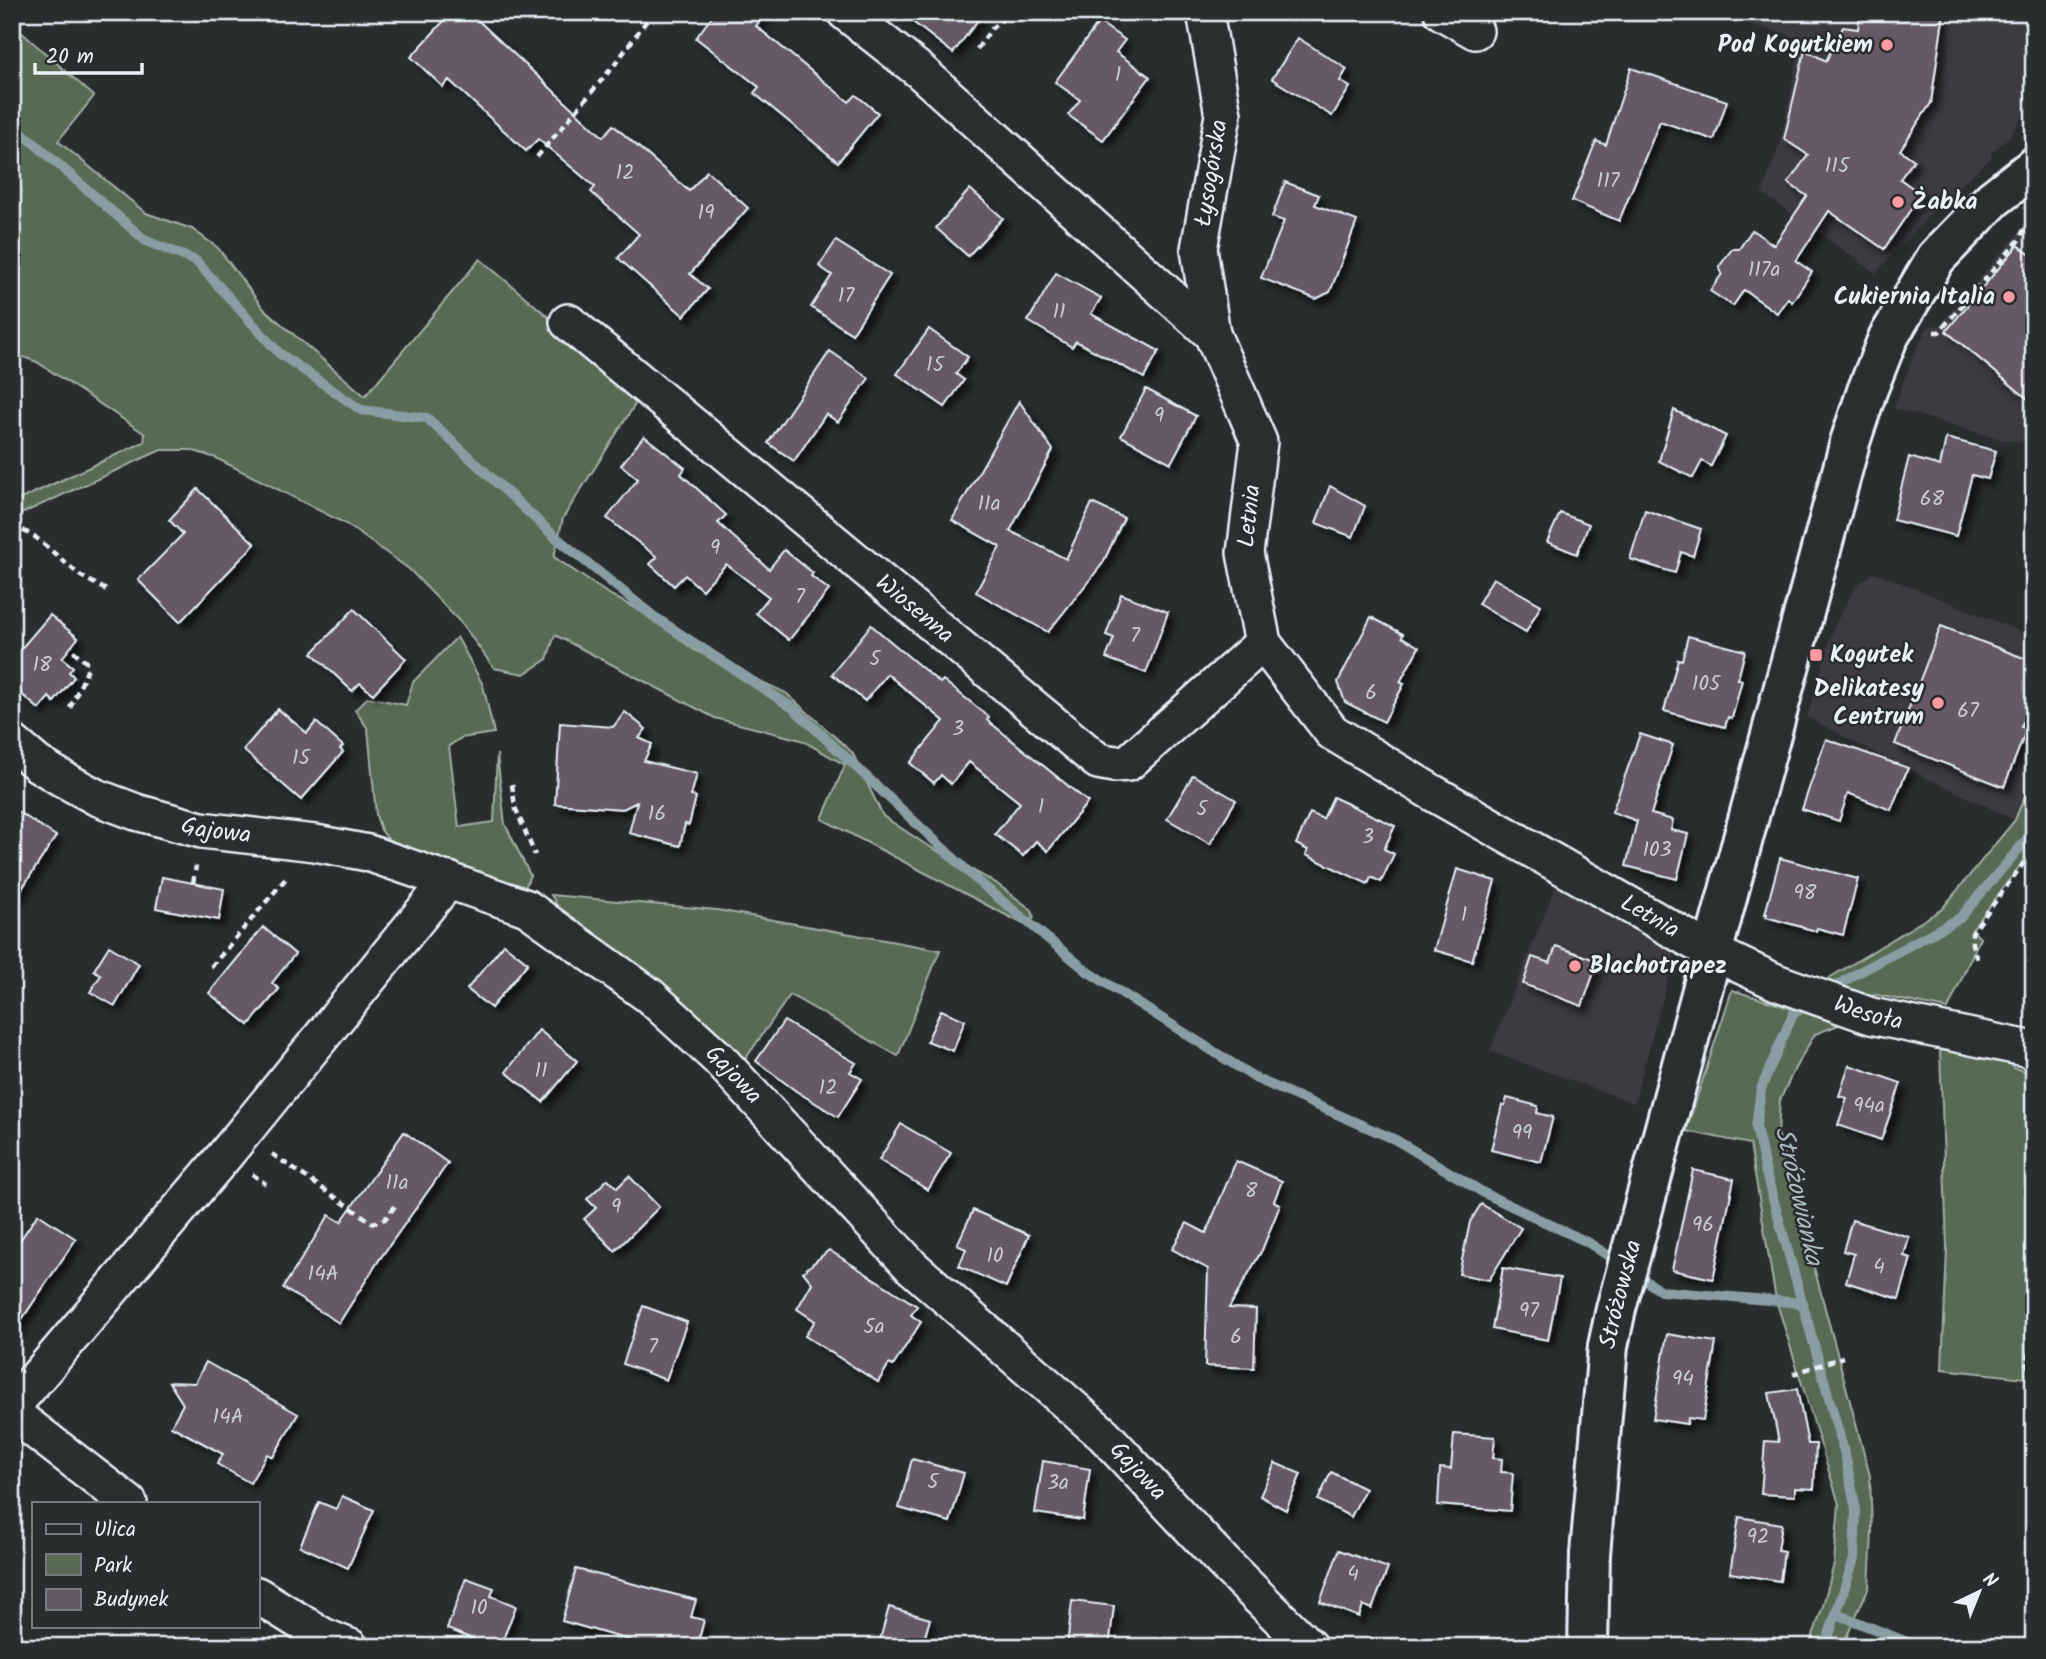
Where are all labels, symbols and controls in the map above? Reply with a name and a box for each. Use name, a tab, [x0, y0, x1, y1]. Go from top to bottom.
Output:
place label: Pod Kogutkiem	[1718, 26, 1873, 65]
scale bar	[35, 32, 142, 76]
marker: Pod Kogutkiem	[1879, 37, 1895, 53]
text: 20 m	[46, 41, 94, 74]
house number: 1	[1115, 59, 1121, 92]
street label: Łysogórska	[1184, 117, 1240, 229]
house number: 115	[1825, 150, 1851, 183]
house number: 12	[616, 157, 634, 190]
house number: 117	[1597, 165, 1621, 198]
place label: Żabka	[1912, 183, 1977, 222]
marker: Żabka	[1890, 194, 1906, 210]
house number: 19	[698, 197, 714, 230]
house number: 117a	[1748, 254, 1780, 287]
place label: Cukiernia Italia	[1834, 278, 1995, 317]
house number: 17	[838, 280, 855, 313]
marker: Cukiernia Italia	[2001, 289, 2017, 305]
house number: 11	[1052, 296, 1066, 329]
house number: 15	[926, 349, 946, 382]
house number: 9	[1154, 400, 1164, 433]
street label: Letnia	[1227, 483, 1273, 549]
house number: 68	[1920, 483, 1945, 516]
house number: 11a	[977, 488, 1001, 521]
house number: 9	[710, 532, 720, 565]
street label: Wiosenna	[866, 564, 963, 654]
house number: 7	[795, 581, 806, 614]
house number: 7	[1130, 620, 1141, 653]
place label: Kogutek	[1830, 636, 1914, 675]
house number: 5	[869, 643, 882, 676]
marker: Kogutek	[1808, 647, 1824, 663]
house number: 18	[32, 649, 52, 682]
house number: 105	[1692, 668, 1722, 701]
place label: Delikatesy Centrum	[1813, 670, 1925, 737]
house number: 6	[1365, 677, 1377, 710]
marker: Delikatesy Centrum	[1930, 695, 1946, 711]
house number: 67	[1957, 695, 1980, 728]
house number: 3	[952, 713, 964, 746]
house number: 15	[292, 742, 312, 775]
house number: 1	[1038, 791, 1044, 824]
house number: 5	[1196, 793, 1209, 826]
house number: 16	[648, 798, 666, 831]
street label: Gajowa	[176, 806, 253, 855]
house number: 3	[1362, 821, 1374, 854]
house number: 103	[1642, 834, 1672, 867]
house number: 98	[1794, 877, 1817, 910]
street label: Letnia	[1613, 884, 1687, 949]
house number: 1	[1461, 899, 1467, 932]
place label: Blachotrapez	[1589, 947, 1727, 986]
marker: Blachotrapez	[1567, 958, 1583, 974]
street label: Wesoła	[1828, 985, 1906, 1042]
street label: Gajowa	[696, 1035, 772, 1114]
house number: 11	[534, 1055, 548, 1088]
house number: 12	[819, 1072, 837, 1105]
house number: 94a	[1853, 1090, 1885, 1123]
house number: 99	[1512, 1117, 1532, 1150]
water label: Stróżowianka	[1762, 1122, 1835, 1271]
house number: 11a	[385, 1167, 409, 1200]
house number: 8	[1245, 1175, 1258, 1208]
house number: 9	[611, 1191, 621, 1224]
house number: 96	[1692, 1209, 1714, 1242]
street label: Stróżowska	[1588, 1236, 1653, 1352]
house number: 10	[986, 1240, 1004, 1273]
house number: 4	[1873, 1251, 1885, 1284]
house number: 14A	[308, 1258, 338, 1291]
house number: 97	[1519, 1295, 1540, 1328]
house number: 5a	[863, 1311, 885, 1344]
house number: 6	[1230, 1321, 1242, 1354]
house number: 7	[648, 1331, 659, 1364]
house number: 94	[1672, 1363, 1694, 1396]
house number: 14A	[213, 1401, 243, 1434]
street label: Gajowa	[1100, 1432, 1176, 1510]
house number: 5	[927, 1466, 940, 1499]
house number: 3a	[1047, 1467, 1069, 1500]
legend	[32, 1502, 259, 1628]
text: Ulica	[94, 1514, 136, 1547]
house number: 92	[1747, 1521, 1769, 1554]
text: Park	[94, 1550, 132, 1583]
house number: 4	[1347, 1558, 1359, 1591]
north arrow	[1944, 1558, 2014, 1628]
text: N	[1975, 1566, 2004, 1596]
text: Budynek	[94, 1584, 168, 1617]
house number: 10	[470, 1592, 488, 1625]

